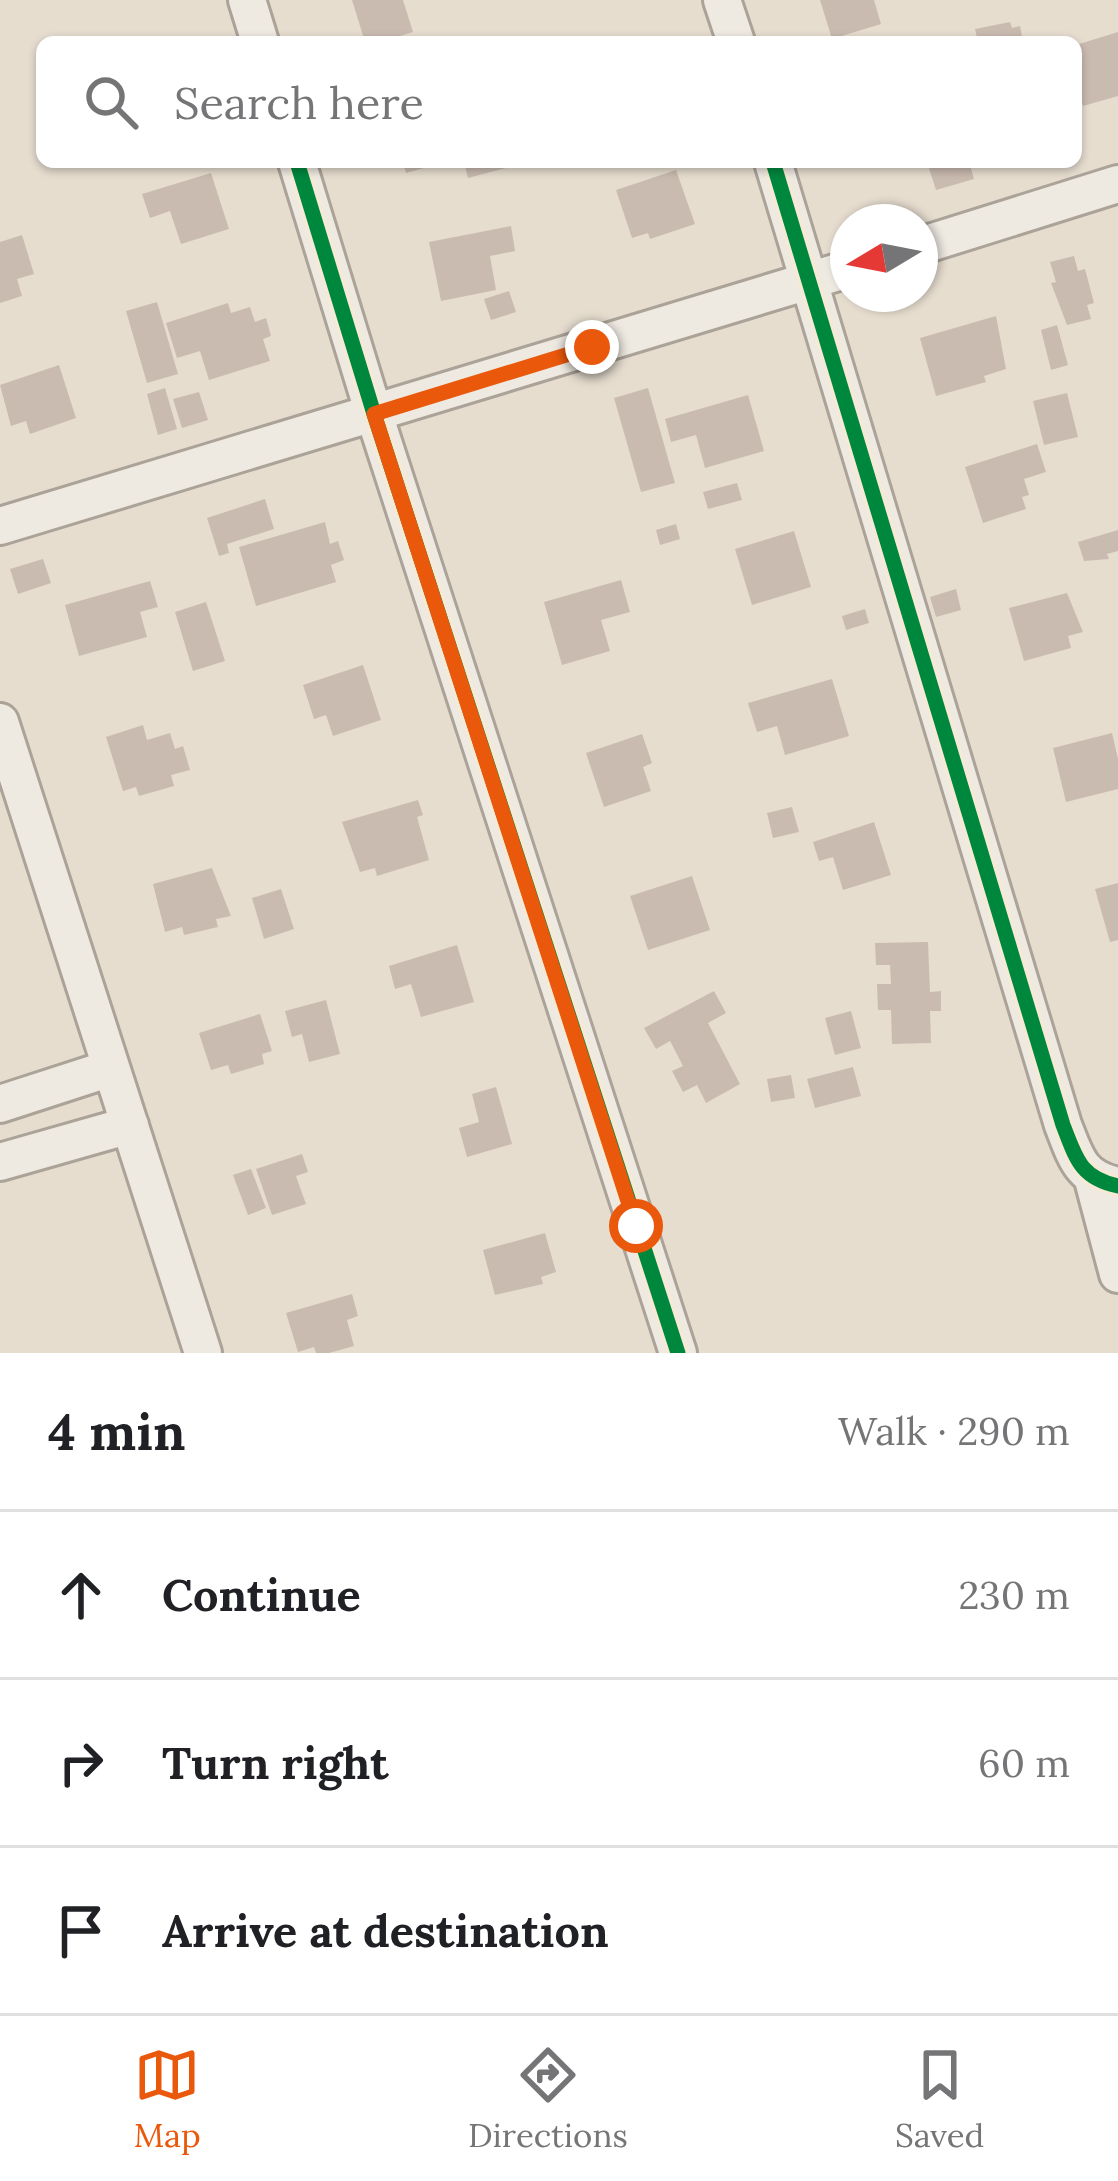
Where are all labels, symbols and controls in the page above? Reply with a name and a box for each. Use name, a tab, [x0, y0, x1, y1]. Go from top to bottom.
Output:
search box	[36, 36, 1082, 168]
icon: search	[78, 69, 144, 135]
text: Search here	[174, 74, 424, 131]
north arrow	[830, 204, 938, 312]
route end	[565, 320, 619, 374]
route start	[609, 1199, 663, 1253]
text: 4 min	[48, 1399, 185, 1464]
text: Walk · 290 m	[838, 1406, 1070, 1456]
icon: ahead	[48, 1562, 114, 1628]
text: Continue	[162, 1566, 361, 1623]
text: 230 m	[959, 1570, 1070, 1620]
icon: right	[48, 1730, 114, 1796]
text: Turn right	[162, 1734, 389, 1791]
text: 60 m	[978, 1738, 1070, 1788]
icon: arrive	[48, 1898, 114, 1964]
text: Arrive at destination	[162, 1902, 609, 1959]
tab: Map	[134, 2042, 201, 2156]
tab: Directions	[468, 2042, 628, 2156]
tab: Saved	[895, 2042, 984, 2156]

